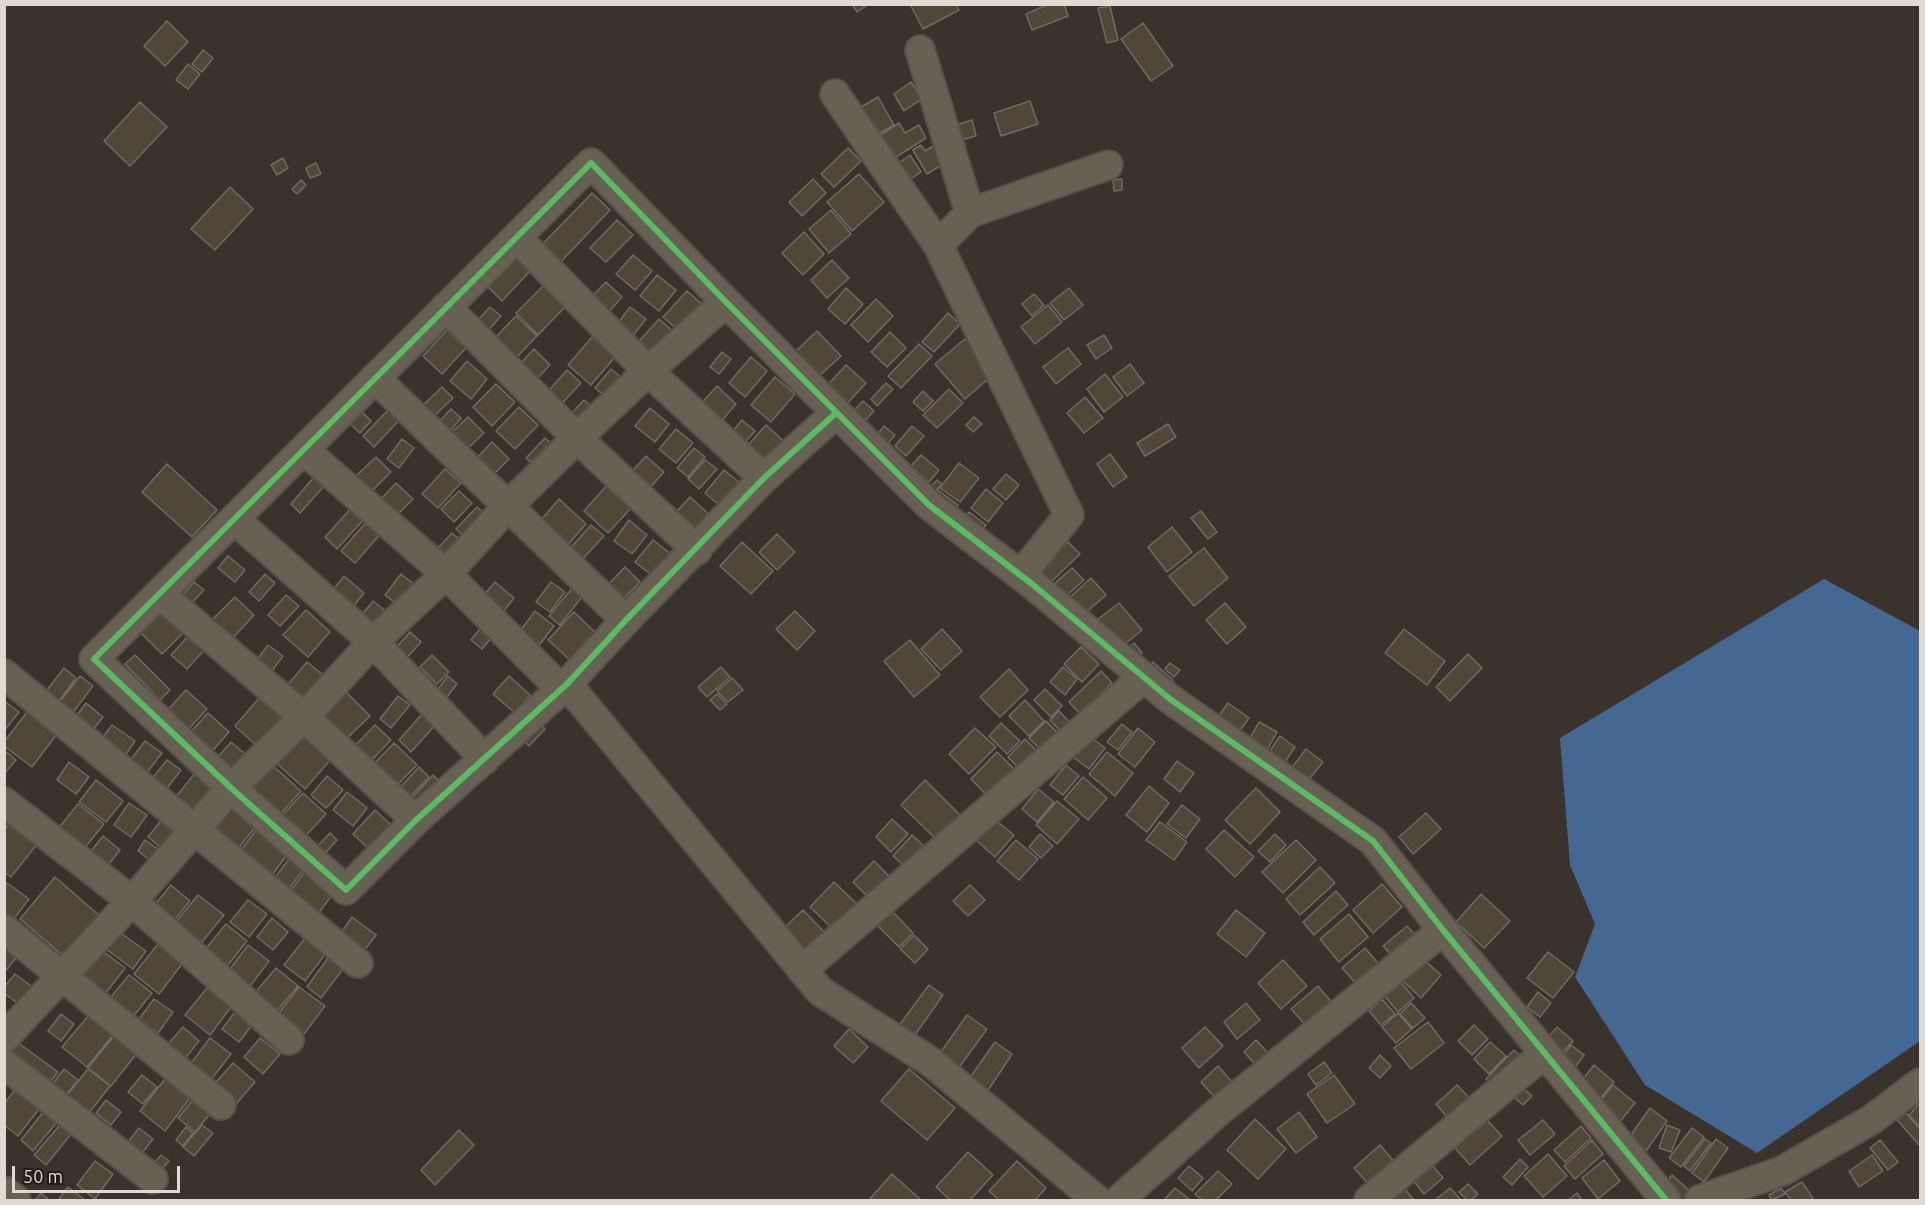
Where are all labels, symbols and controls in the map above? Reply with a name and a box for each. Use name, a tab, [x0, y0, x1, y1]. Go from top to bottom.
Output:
scale bar	[15, 1154, 183, 1192]
text: 50 m	[23, 1166, 63, 1186]

